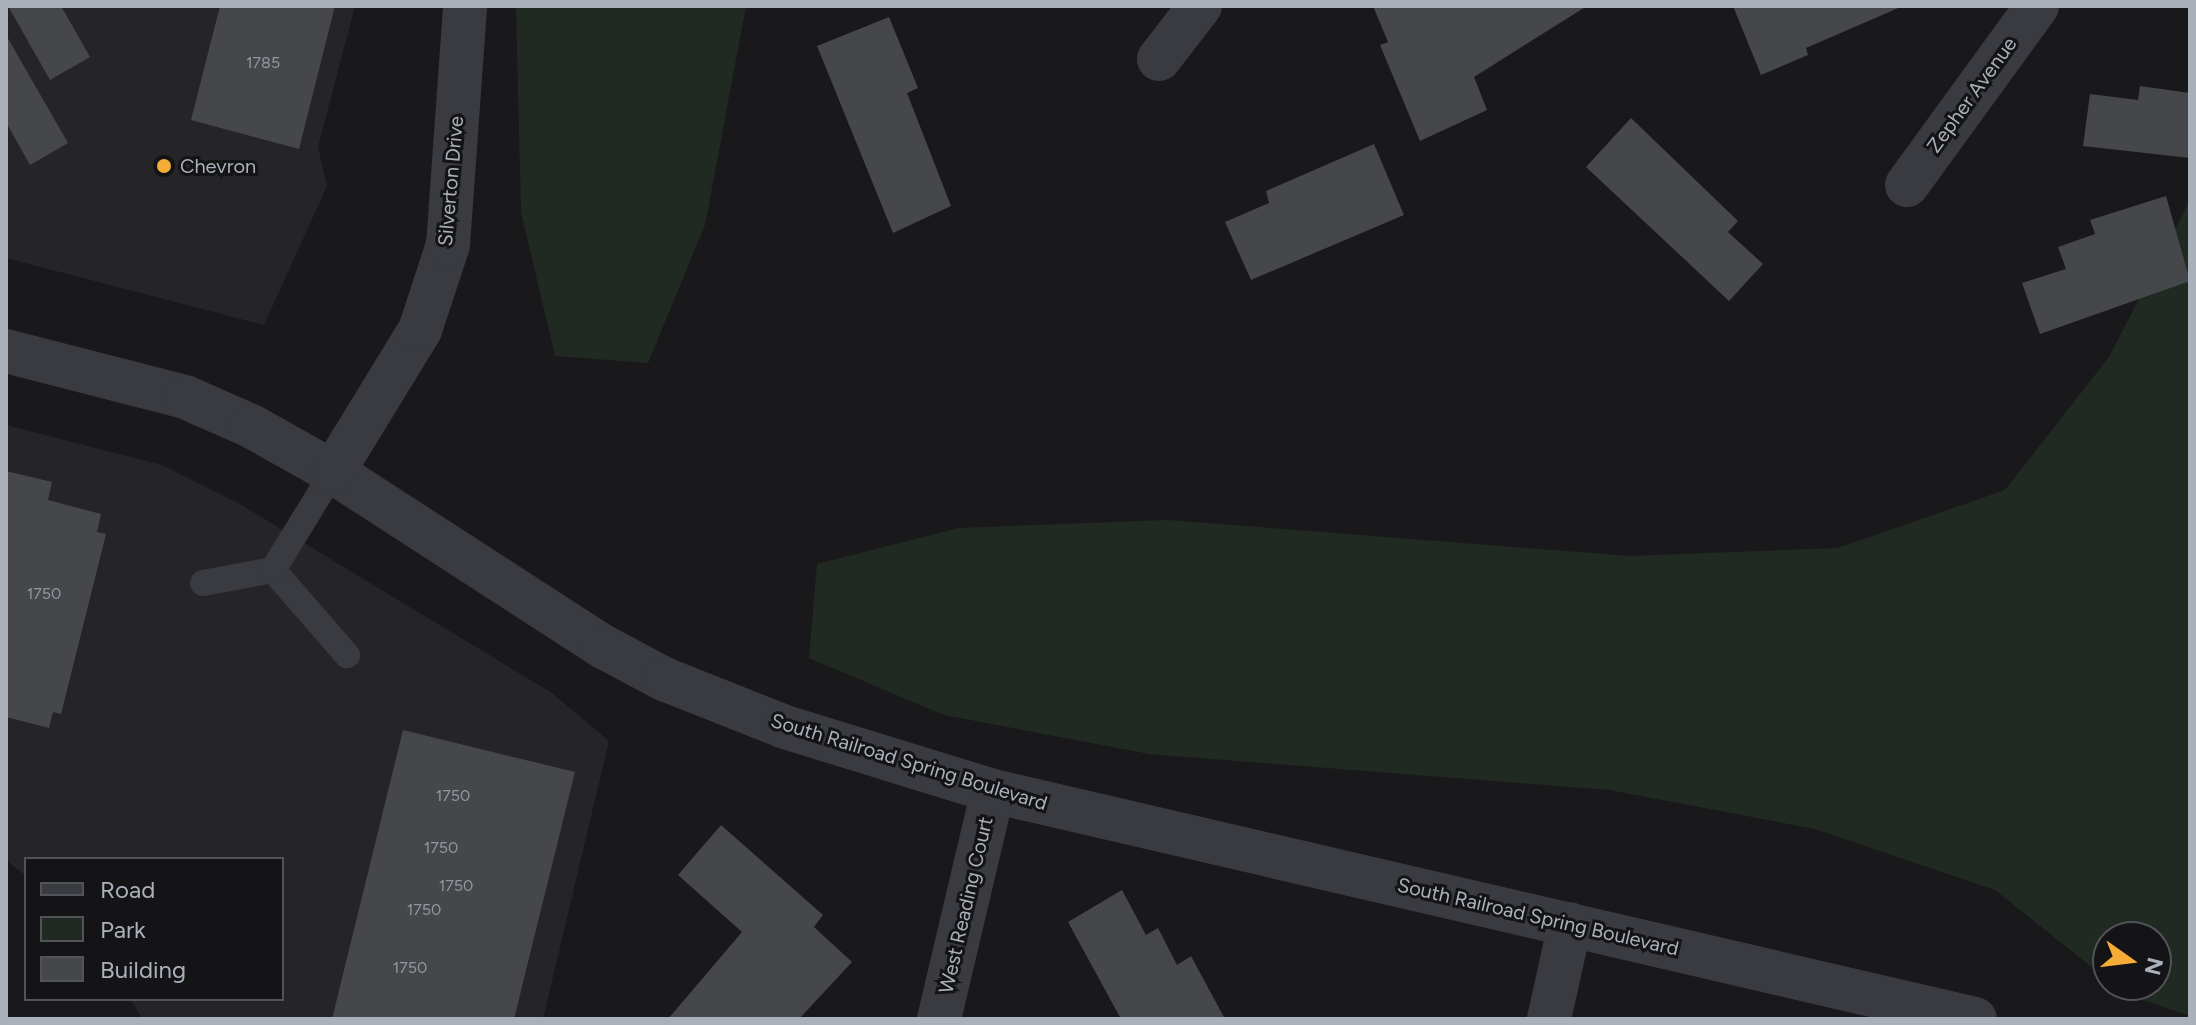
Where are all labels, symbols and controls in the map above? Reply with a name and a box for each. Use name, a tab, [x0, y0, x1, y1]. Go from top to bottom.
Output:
street label: Zepher Avenue	[1922, 33, 2022, 157]
house number: 1785	[246, 53, 280, 73]
street label: Silverton Drive	[433, 115, 469, 247]
place label: Chevron	[180, 154, 256, 178]
marker: Chevron	[155, 157, 173, 175]
house number: 1750	[27, 584, 61, 604]
street label: South Railroad Spring Boulevard	[768, 708, 1050, 816]
house number: 1750	[436, 786, 470, 806]
street label: West Reading Court	[934, 814, 998, 996]
house number: 1750	[424, 838, 458, 858]
legend	[24, 857, 284, 1001]
street label: South Railroad Spring Boulevard	[1395, 873, 1681, 961]
text: Road	[100, 875, 155, 904]
house number: 1750	[439, 876, 473, 896]
house number: 1750	[407, 900, 441, 920]
text: Park	[100, 915, 146, 944]
north arrow	[2092, 921, 2172, 1001]
text: Building	[100, 955, 186, 984]
text: N	[2139, 955, 2169, 978]
house number: 1750	[393, 958, 427, 978]

